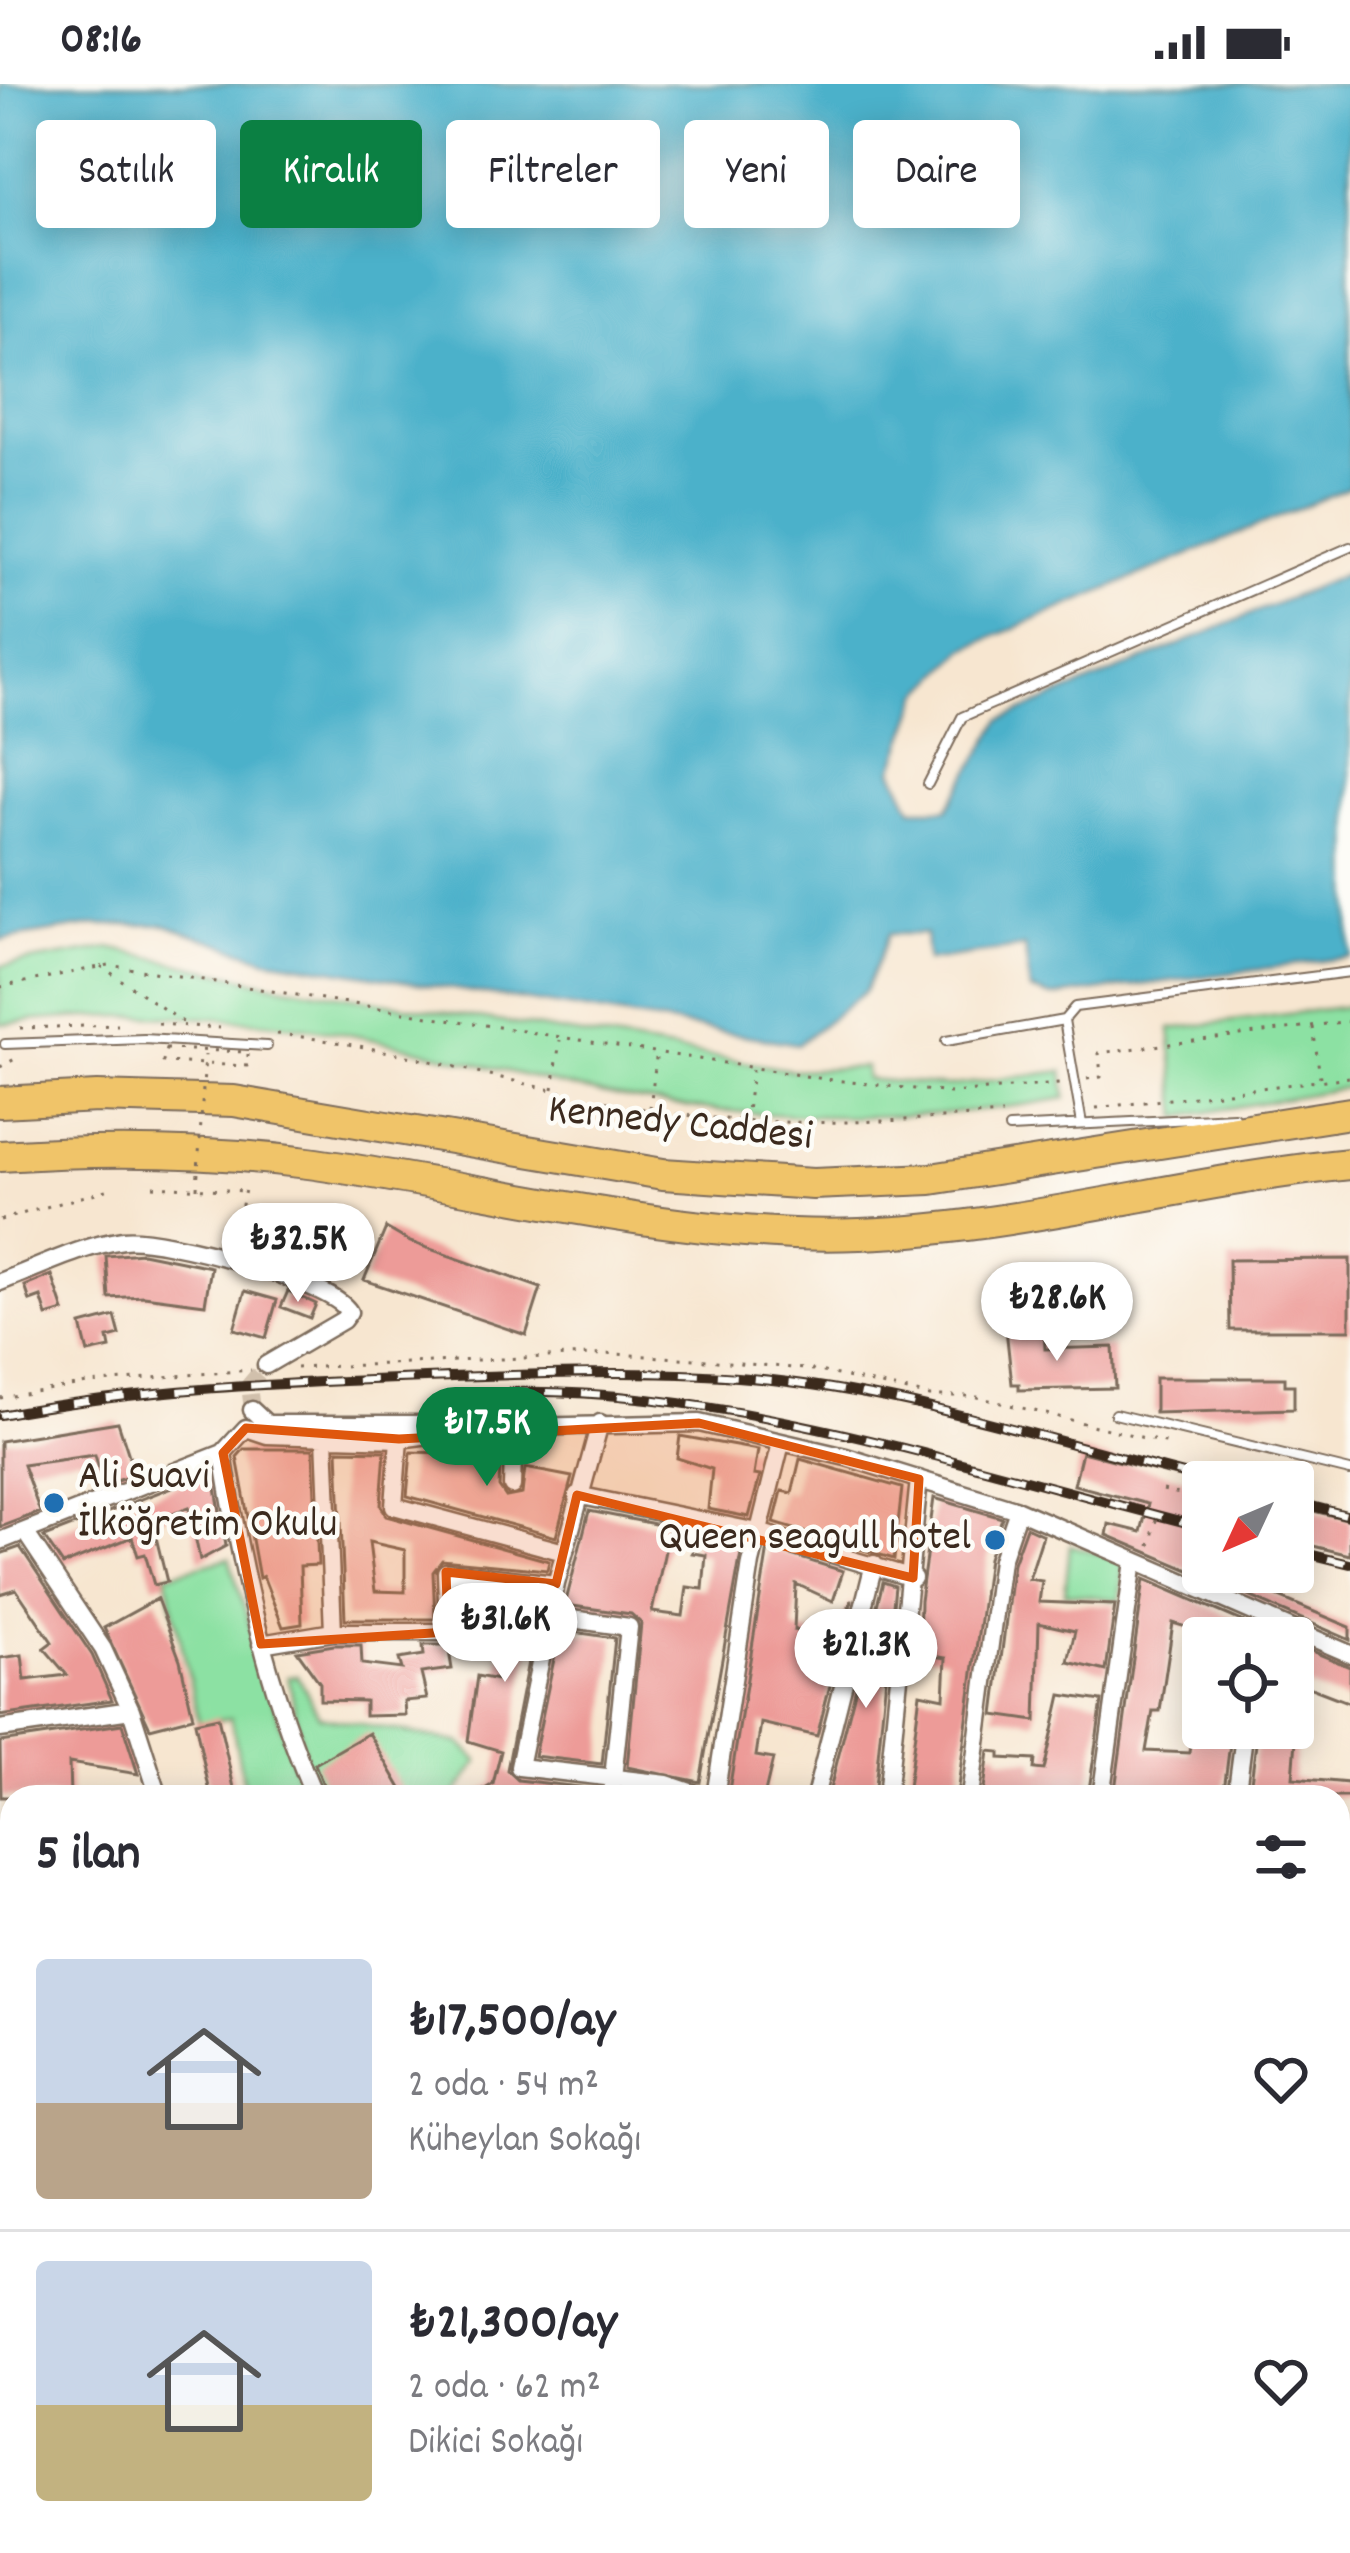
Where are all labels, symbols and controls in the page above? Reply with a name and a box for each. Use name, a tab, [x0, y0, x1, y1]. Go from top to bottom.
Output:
text: 08:16	[60, 10, 142, 74]
chip: Satılık	[36, 120, 216, 228]
chip: Kiralık	[240, 120, 422, 228]
chip: Filtreler	[446, 120, 660, 228]
chip: Yeni	[684, 120, 829, 228]
chip: Daire	[853, 120, 1020, 228]
street label: Kennedy Caddesi	[545, 1082, 815, 1170]
pin: ₺32.5K	[200, 1203, 396, 1305]
text: ₺32.5K	[249, 1214, 347, 1269]
pin: ₺28.6K	[959, 1262, 1155, 1364]
text: ₺28.6K	[1008, 1273, 1106, 1328]
pin: ₺17.5K	[389, 1387, 585, 1489]
text: ₺17.5K	[443, 1398, 531, 1453]
place label: Ali Suavi İlköğretim Okulu	[78, 1449, 337, 1557]
north arrow	[1182, 1461, 1314, 1593]
map controls	[1182, 1461, 1314, 1749]
marker: Ali Suavi İlköğretim Okulu	[41, 1490, 67, 1516]
place label: Queen seagull hotel	[659, 1510, 971, 1570]
marker: Queen seagull hotel	[982, 1527, 1008, 1553]
pin: ₺31.6K	[407, 1583, 603, 1685]
text: ₺31.6K	[459, 1594, 551, 1649]
pin: ₺21.3K	[768, 1609, 964, 1711]
button: locate	[1182, 1617, 1314, 1749]
text: ₺21.3K	[821, 1620, 911, 1675]
text: 5 ilan	[36, 1821, 140, 1893]
icon: filters	[1248, 1824, 1314, 1890]
text: ₺17,500/ay	[408, 1988, 615, 2060]
icon: home	[132, 2007, 276, 2151]
icon: heart	[1248, 2046, 1314, 2112]
text: 2 oda · 54 m²	[408, 2060, 599, 2115]
text: Küheylan Sokağı	[408, 2115, 641, 2170]
text: ₺21,300/ay	[408, 2290, 617, 2362]
icon: home	[132, 2309, 276, 2453]
icon: heart	[1248, 2348, 1314, 2414]
text: 2 oda · 62 m²	[408, 2362, 601, 2417]
text: Dikici Sokağı	[408, 2417, 583, 2472]

